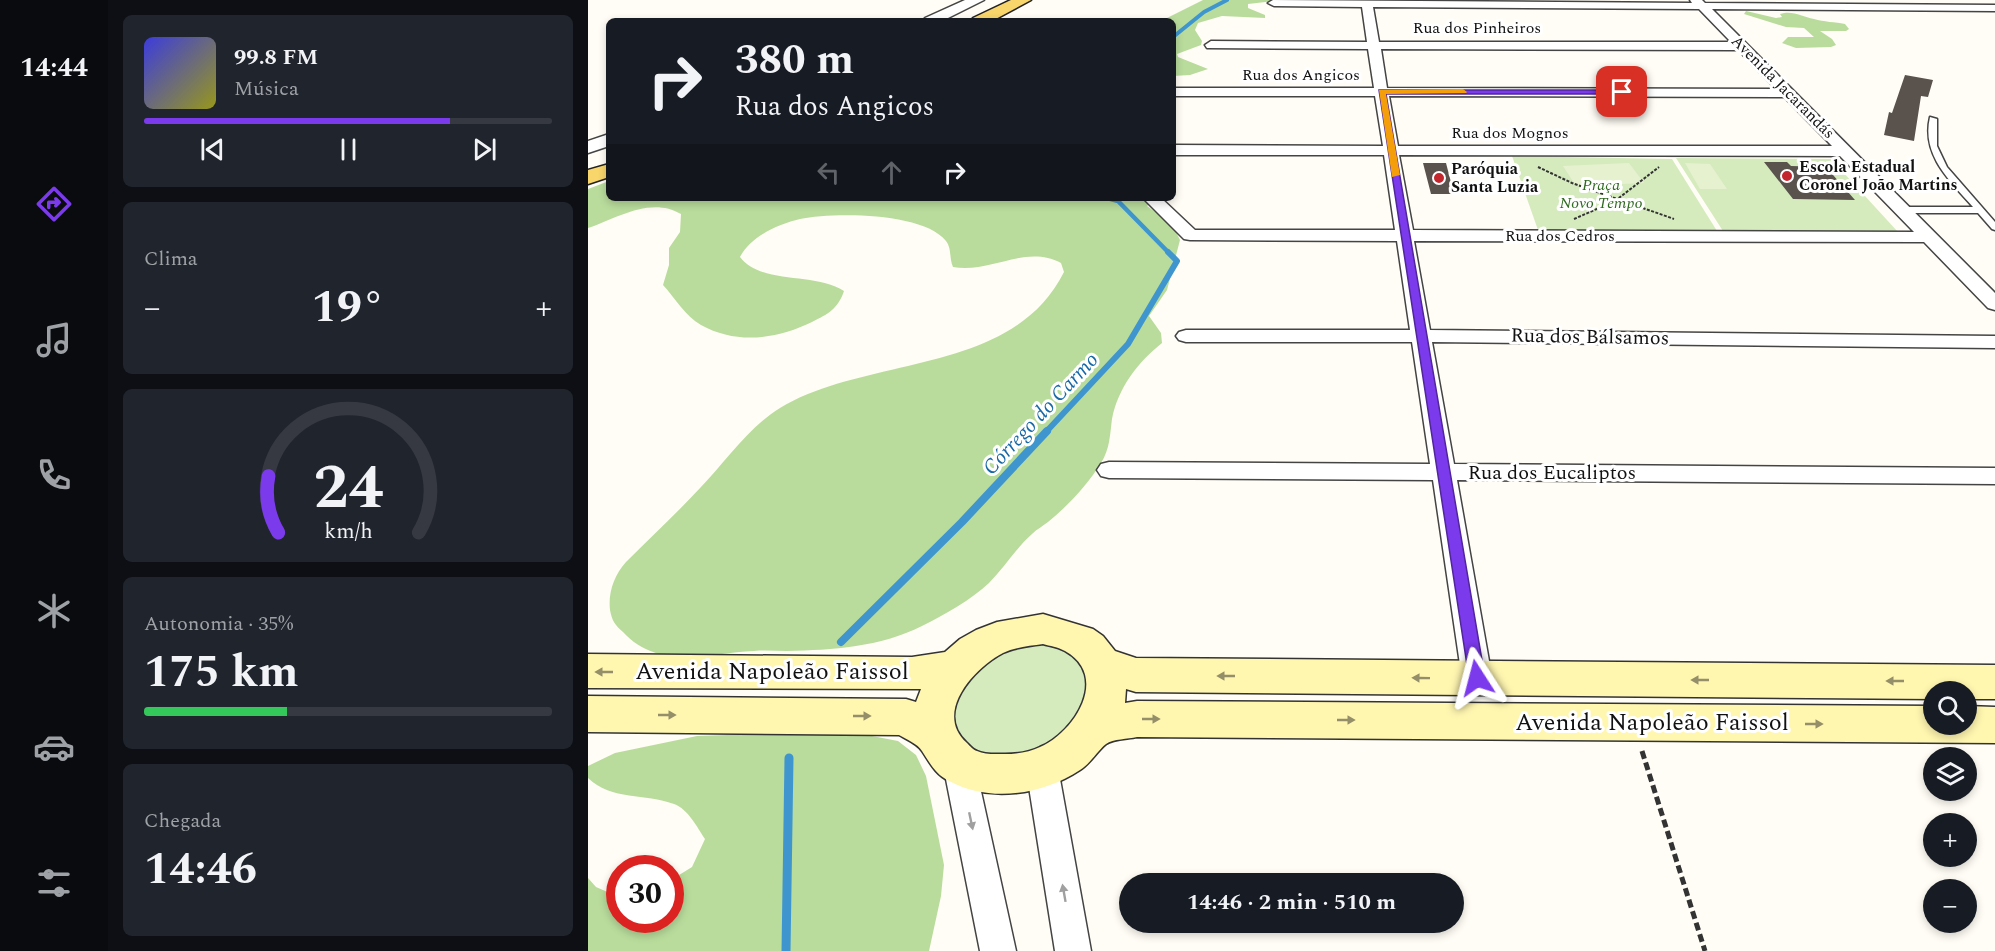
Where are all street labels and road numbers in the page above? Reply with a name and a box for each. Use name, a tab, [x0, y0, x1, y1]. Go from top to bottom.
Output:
street label: Rua dos Pinheiros	[1413, 16, 1541, 40]
street label: Avenida Jacarandás	[1726, 30, 1840, 144]
street label: Rua dos Angicos	[1242, 63, 1360, 87]
street label: Rua dos Mognos	[1451, 121, 1569, 145]
street label: Rua dos Cedros	[1505, 224, 1615, 248]
street label: Rua dos Bálsamos	[1510, 321, 1670, 353]
street label: Rua dos Eucaliptos	[1468, 458, 1636, 488]
street label: Avenida Napoleão Faissol	[635, 654, 909, 690]
street label: Avenida Napoleão Faissol	[1515, 705, 1789, 741]

